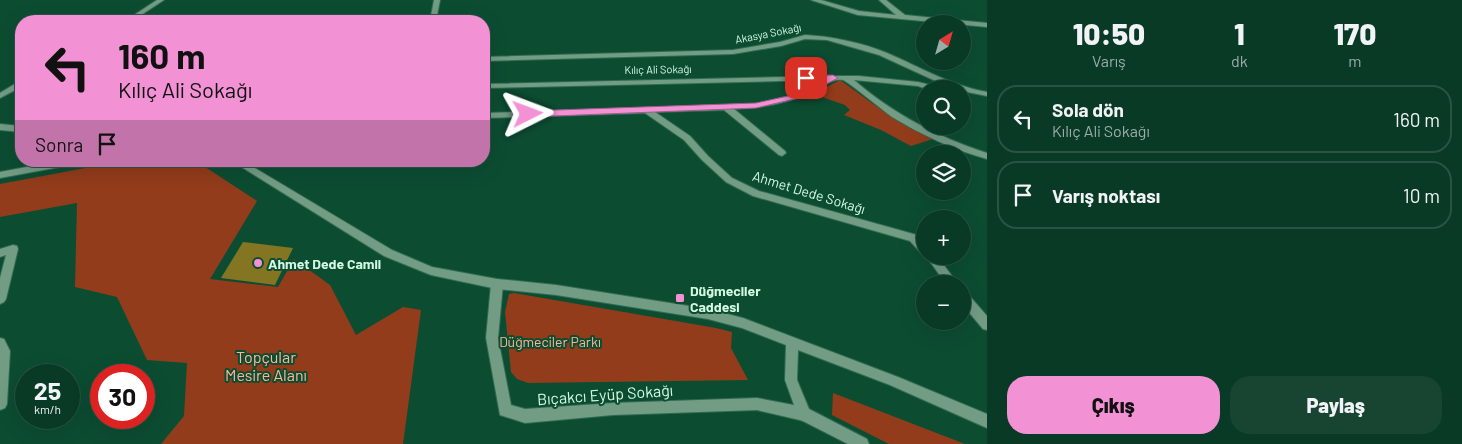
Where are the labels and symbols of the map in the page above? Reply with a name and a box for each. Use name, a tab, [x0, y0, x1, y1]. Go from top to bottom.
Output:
north arrow	[916, 15, 971, 70]
street label: Akasya Sokağı	[734, 20, 802, 46]
pin	[785, 57, 827, 99]
street label: Kılıç Ali Sokağı	[624, 62, 692, 76]
position arrow	[501, 87, 553, 139]
street label: Ahmet Dede Sokağı	[751, 167, 867, 217]
place label: Ahmet Dede Camii	[268, 255, 381, 272]
marker: Ahmet Dede Camii	[252, 257, 264, 269]
place label: Düğmeciler Caddesi	[690, 282, 761, 315]
marker: Düğmeciler Caddesi	[674, 292, 686, 304]
park label: Düğmeciler Parkı	[499, 333, 601, 350]
park label: Topçular Mesire Alanı	[225, 347, 307, 384]
speed limit sign: 30	[90, 364, 155, 429]
street label: Bıçakcı Eyüp Sokağı	[536, 380, 674, 408]

